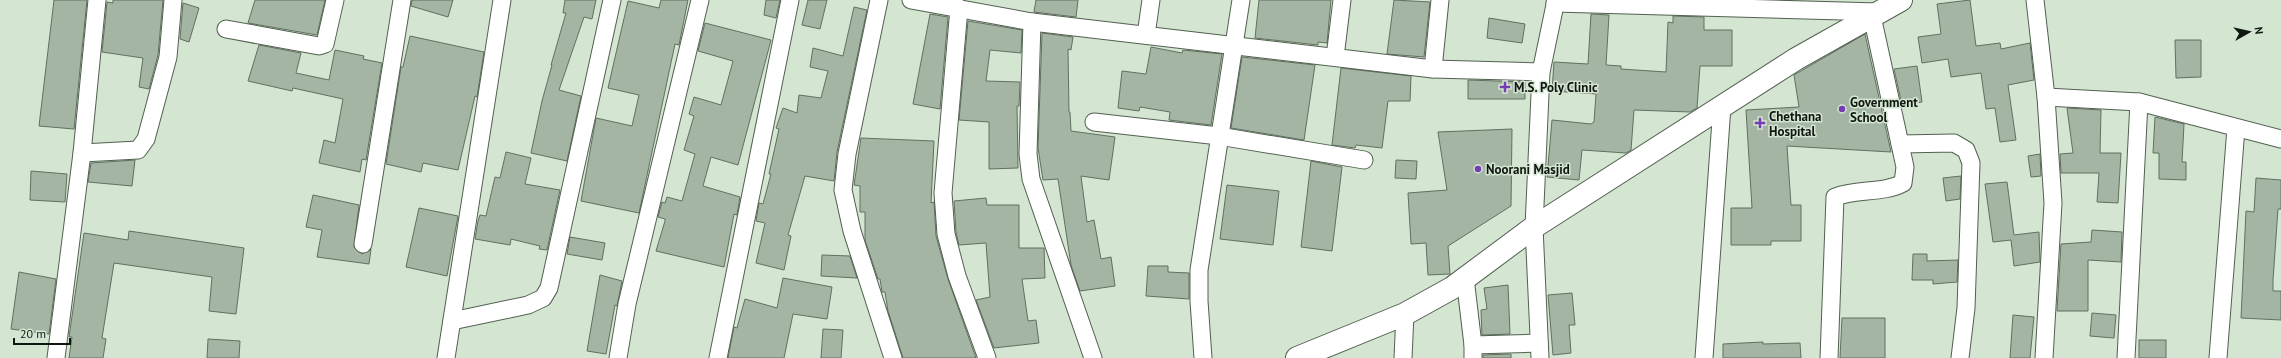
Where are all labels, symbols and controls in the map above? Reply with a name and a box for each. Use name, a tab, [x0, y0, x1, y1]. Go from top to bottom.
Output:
north arrow	[2229, 12, 2269, 52]
text: N	[2251, 26, 2266, 35]
place label: M.S. Poly Clinic	[1514, 79, 1598, 96]
marker: M.S. Poly Clinic	[1499, 81, 1511, 93]
place label: Government School	[1850, 94, 1918, 126]
marker: Government School	[1837, 104, 1847, 114]
place label: Chethana Hospital	[1769, 108, 1822, 140]
marker: Chethana Hospital	[1754, 117, 1766, 129]
place label: Noorani Masjid	[1486, 161, 1570, 178]
marker: Noorani Masjid	[1473, 164, 1483, 174]
scale bar	[14, 320, 70, 346]
text: 20 m	[20, 326, 46, 341]

